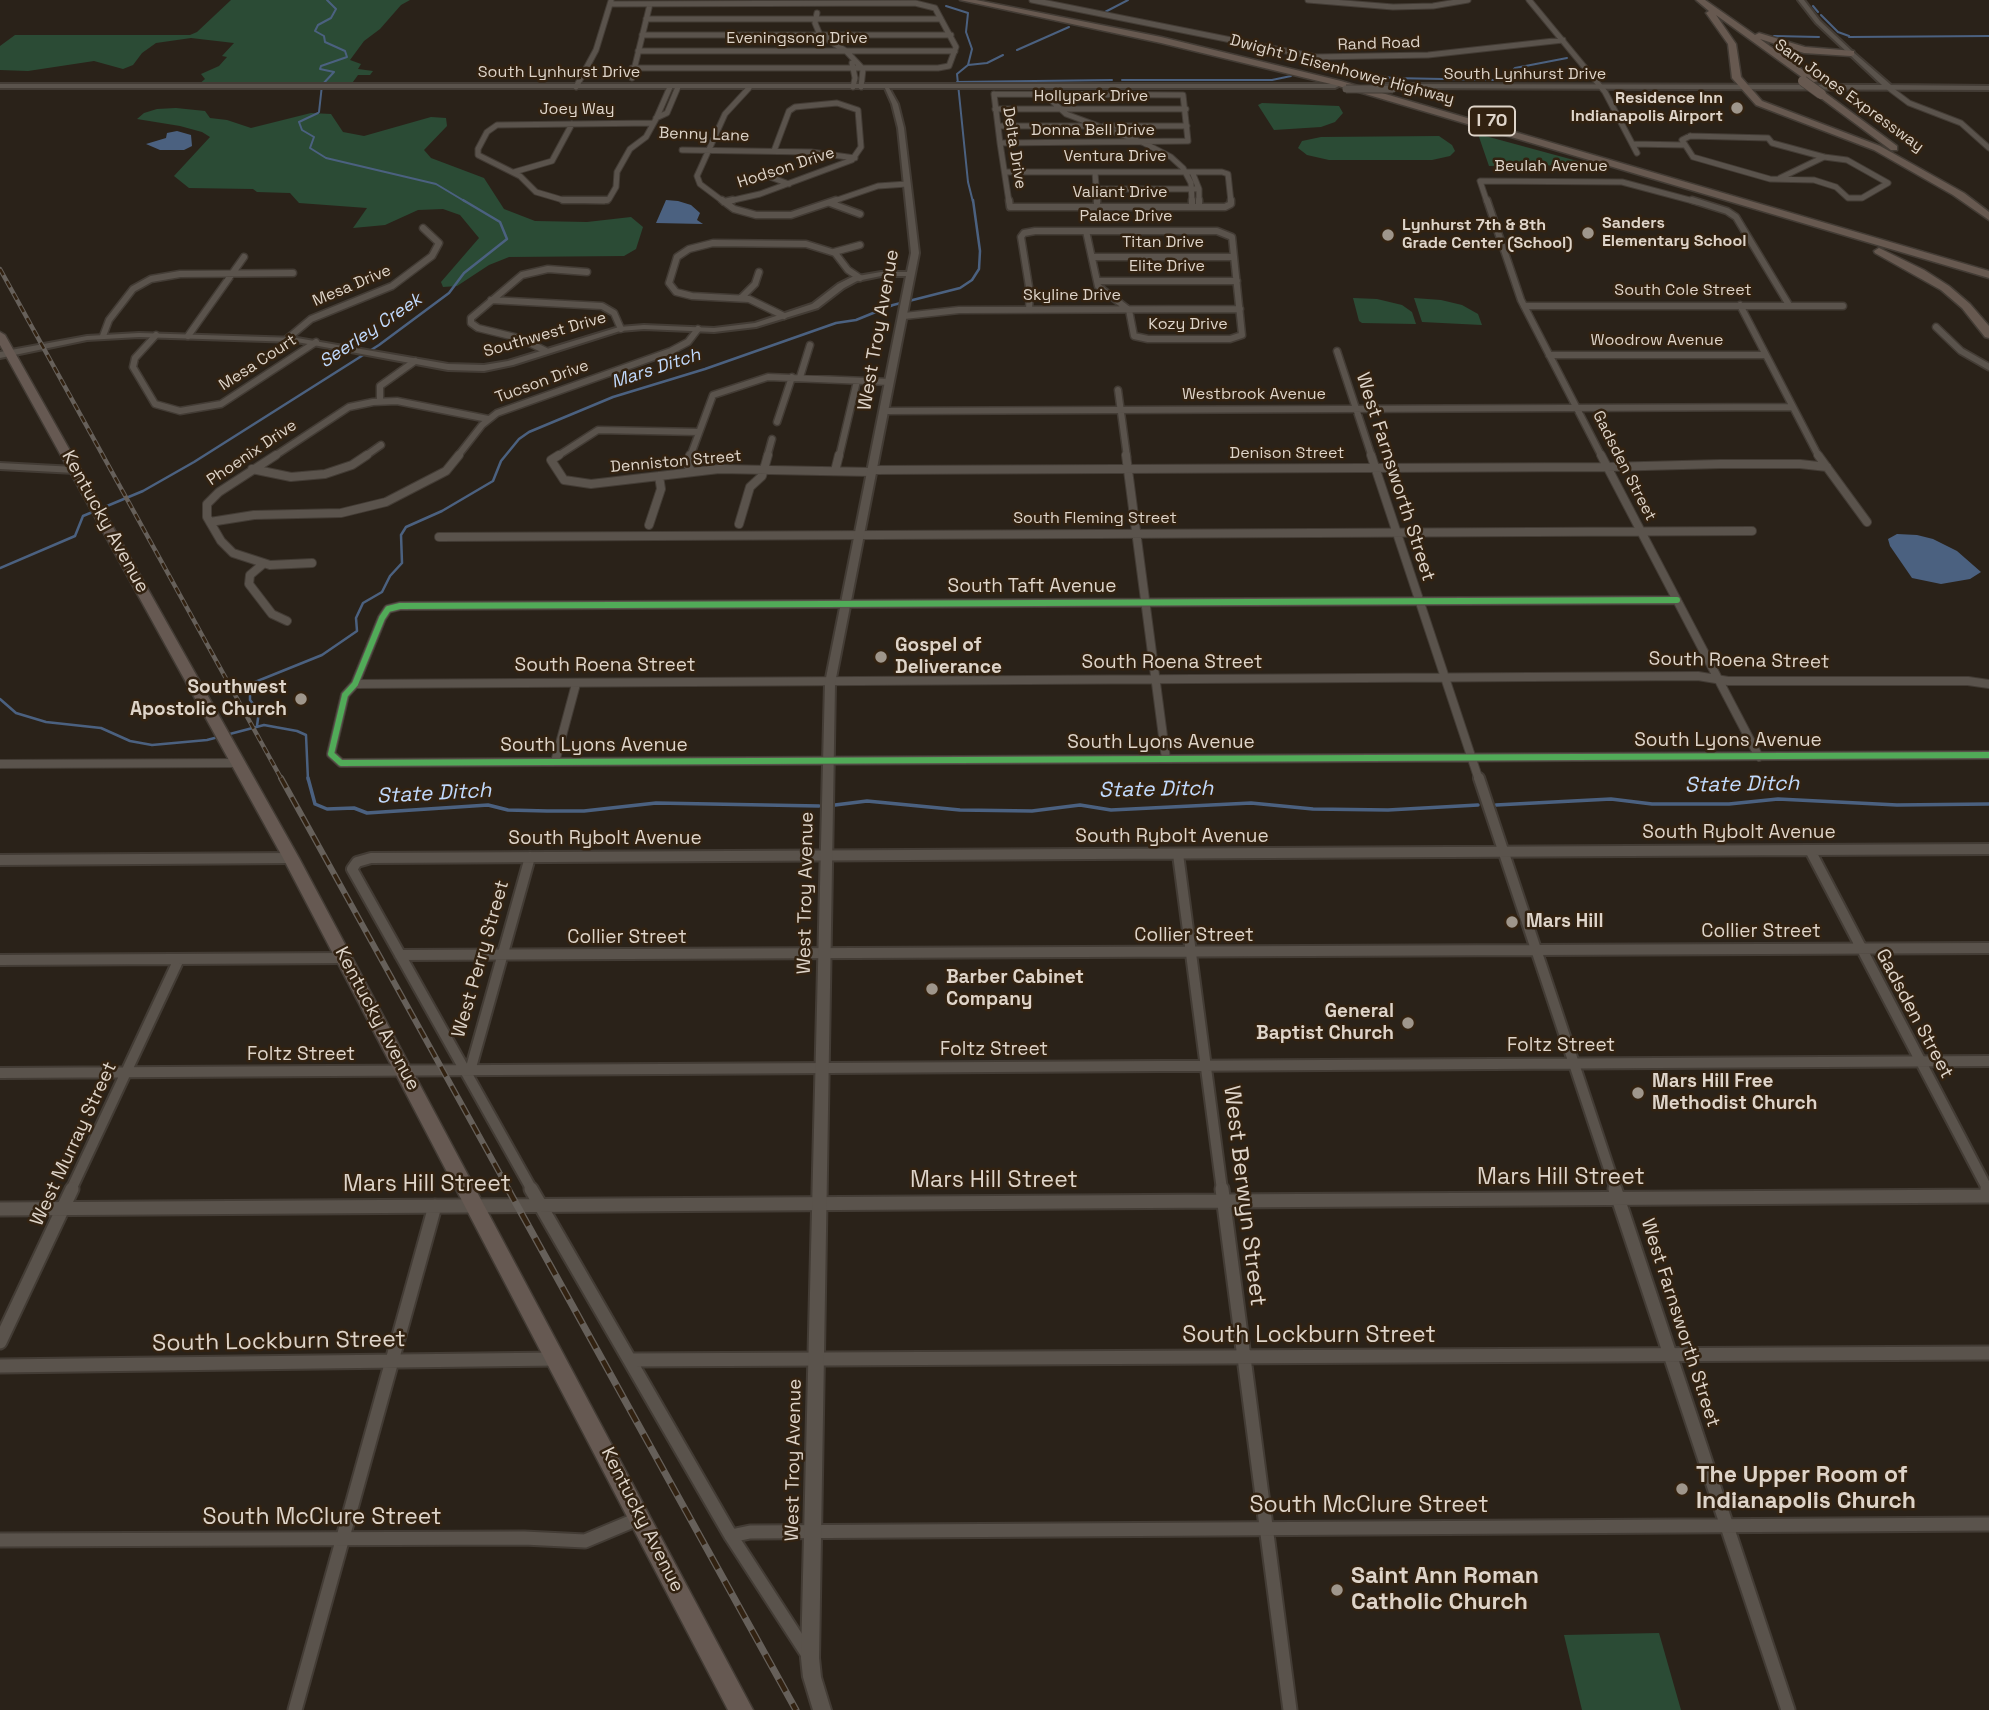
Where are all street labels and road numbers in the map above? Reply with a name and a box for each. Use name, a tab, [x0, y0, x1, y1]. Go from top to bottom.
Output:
street label: Eveningsong Drive	[726, 29, 868, 49]
street label: Dwight D Eisenhower Highway	[1228, 31, 1456, 109]
street label: Rand Road	[1337, 33, 1421, 55]
street label: Sam Jones Expressway	[1771, 35, 1927, 157]
street label: South Lynhurst Drive	[478, 63, 640, 83]
street label: South Lynhurst Drive	[1444, 65, 1606, 85]
street label: Hollypark Drive	[1034, 87, 1148, 107]
street label: Joey Way	[540, 100, 614, 120]
street label: Delta Drive	[998, 106, 1030, 190]
road number: I 70	[1469, 106, 1515, 136]
street label: Donna Bell Drive	[1031, 121, 1155, 141]
street label: Benny Lane	[658, 124, 750, 146]
street label: Hodson Drive	[735, 143, 837, 193]
street label: Ventura Drive	[1064, 147, 1166, 167]
street label: Beulah Avenue	[1494, 157, 1608, 177]
street label: Valiant Drive	[1073, 183, 1167, 203]
street label: Palace Drive	[1079, 207, 1173, 227]
street label: Titan Drive	[1122, 233, 1204, 253]
street label: West Troy Avenue	[854, 248, 904, 412]
street label: Elite Drive	[1129, 257, 1205, 277]
street label: Mesa Drive	[310, 261, 394, 311]
street label: South Cole Street	[1614, 281, 1752, 301]
street label: Skyline Drive	[1023, 286, 1121, 306]
street label: Southwest Drive	[481, 308, 609, 362]
street label: Kozy Drive	[1148, 315, 1228, 335]
street label: Mesa Court	[216, 331, 300, 395]
street label: Woodrow Avenue	[1591, 331, 1723, 351]
street label: Tucson Drive	[493, 356, 591, 408]
street label: West Farnsworth Street	[1350, 370, 1440, 584]
street label: Westbrook Avenue	[1182, 385, 1326, 405]
street label: Gadsden Street	[1588, 408, 1660, 524]
street label: Phoenix Drive	[203, 416, 301, 490]
street label: Denison Street	[1230, 444, 1344, 464]
street label: Kentucky Avenue	[56, 447, 154, 597]
street label: Denniston Street	[610, 447, 742, 477]
street label: South Fleming Street	[1013, 509, 1177, 529]
street label: South Taft Avenue	[948, 576, 1116, 598]
street label: South Roena Street	[1648, 648, 1830, 674]
street label: South Roena Street	[1082, 652, 1262, 674]
street label: South Roena Street	[515, 655, 695, 677]
street label: South Lyons Avenue	[1634, 730, 1822, 752]
street label: South Lyons Avenue	[1067, 732, 1255, 754]
street label: South Lyons Avenue	[500, 735, 688, 757]
street label: West Troy Avenue	[793, 811, 819, 975]
street label: South Rybolt Avenue	[1642, 822, 1836, 844]
street label: South Rybolt Avenue	[1075, 826, 1269, 848]
street label: South Rybolt Avenue	[508, 828, 702, 850]
street label: West Perry Street	[448, 878, 514, 1040]
street label: Collier Street	[1701, 921, 1821, 943]
street label: Collier Street	[1134, 925, 1254, 947]
street label: Collier Street	[567, 927, 687, 949]
street label: Kentucky Avenue	[330, 943, 424, 1095]
street label: Gadsden Street	[1870, 945, 1958, 1083]
street label: Foltz Street	[1507, 1035, 1615, 1057]
street label: Foltz Street	[940, 1039, 1048, 1061]
street label: Foltz Street	[247, 1044, 355, 1066]
street label: West Murray Street	[26, 1058, 122, 1230]
street label: West Berwyn Street	[1217, 1084, 1271, 1308]
street label: Mars Hill Street	[1477, 1164, 1645, 1192]
street label: Mars Hill Street	[910, 1167, 1078, 1195]
street label: Mars Hill Street	[343, 1171, 511, 1199]
street label: West Farnsworth Street	[1635, 1216, 1725, 1430]
street label: South Lockburn Street	[1182, 1322, 1436, 1350]
street label: South Lockburn Street	[152, 1326, 406, 1358]
street label: West Troy Avenue	[781, 1378, 807, 1542]
street label: Kentucky Avenue	[596, 1444, 688, 1596]
street label: South McClure Street	[1249, 1492, 1489, 1520]
street label: South McClure Street	[202, 1504, 442, 1532]

